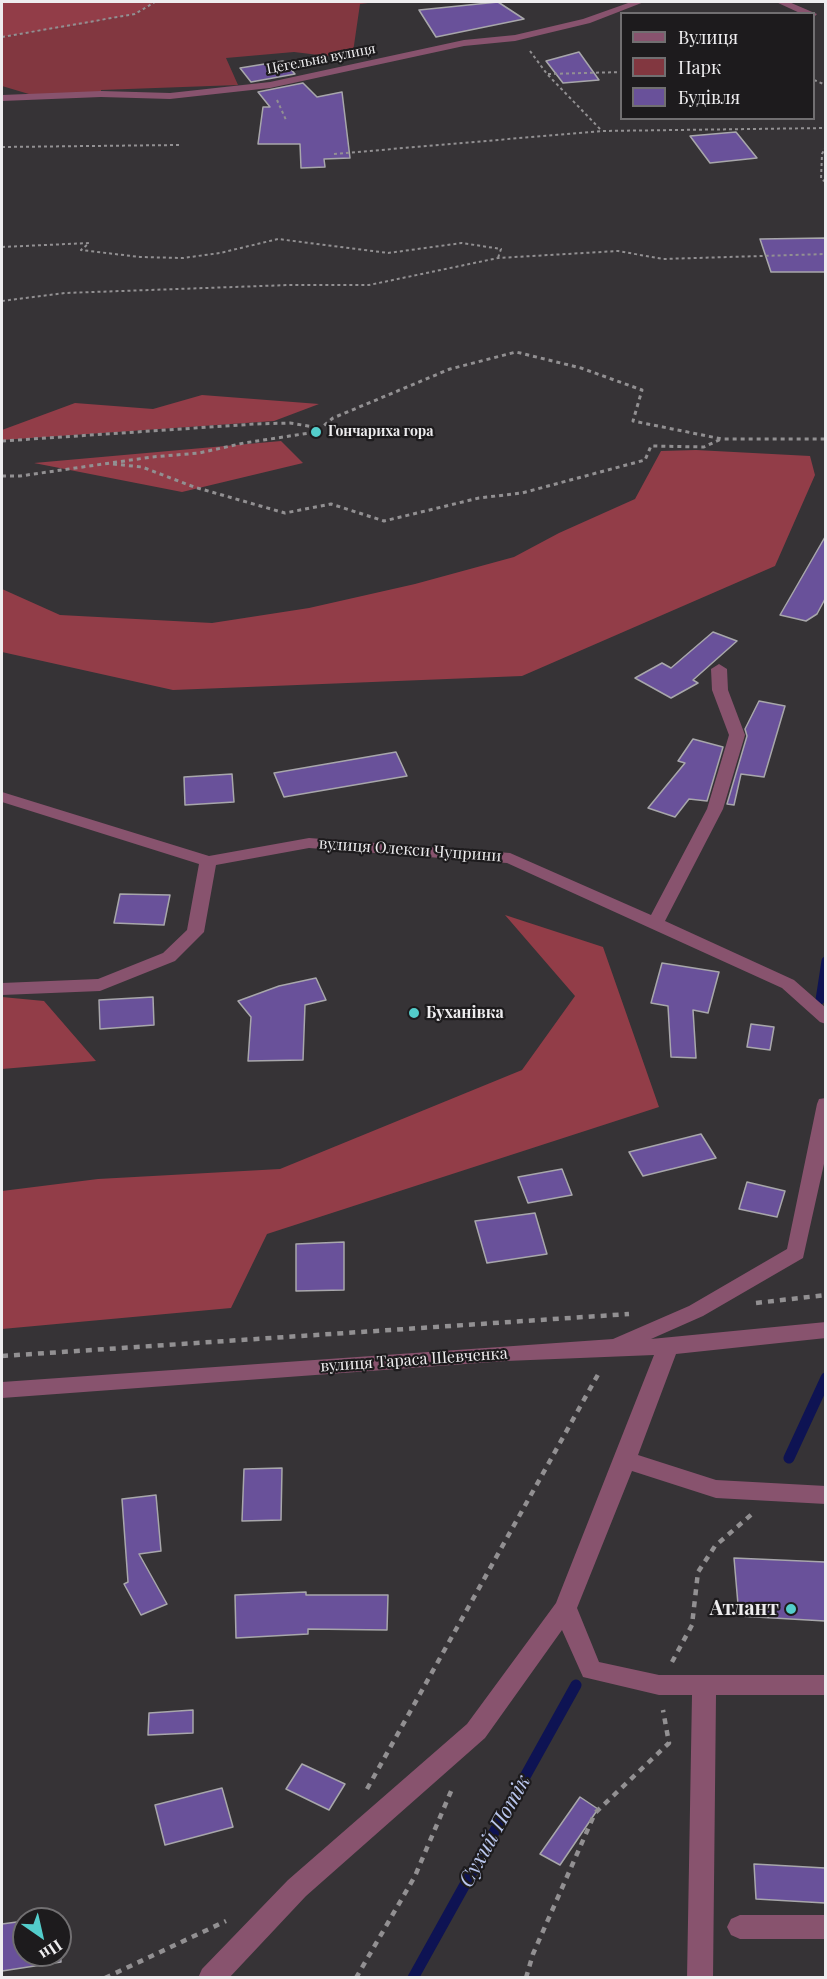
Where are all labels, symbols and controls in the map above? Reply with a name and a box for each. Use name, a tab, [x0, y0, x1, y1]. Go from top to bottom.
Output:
legend	[620, 12, 815, 120]
text: Вулиця	[678, 25, 738, 49]
street label: Цегельна вулиця	[265, 40, 377, 78]
text: Парк	[678, 55, 721, 79]
text: Будівля	[678, 85, 740, 109]
place label: Гончариха гора	[328, 424, 434, 440]
marker: Гончариха гора	[309, 425, 323, 439]
street label: вулиця Олекси Чуприни	[318, 834, 502, 866]
place label: Буханівка	[426, 1003, 504, 1023]
marker: Буханівка	[407, 1006, 421, 1020]
street label: вулиця Тараса Шевченка	[320, 1344, 508, 1376]
place label: Атлант	[710, 1597, 779, 1621]
marker: Атлант	[784, 1602, 798, 1616]
water label: Сухий Потік	[454, 1770, 536, 1892]
north arrow	[12, 1907, 72, 1967]
text: Пн	[36, 1936, 67, 1966]

